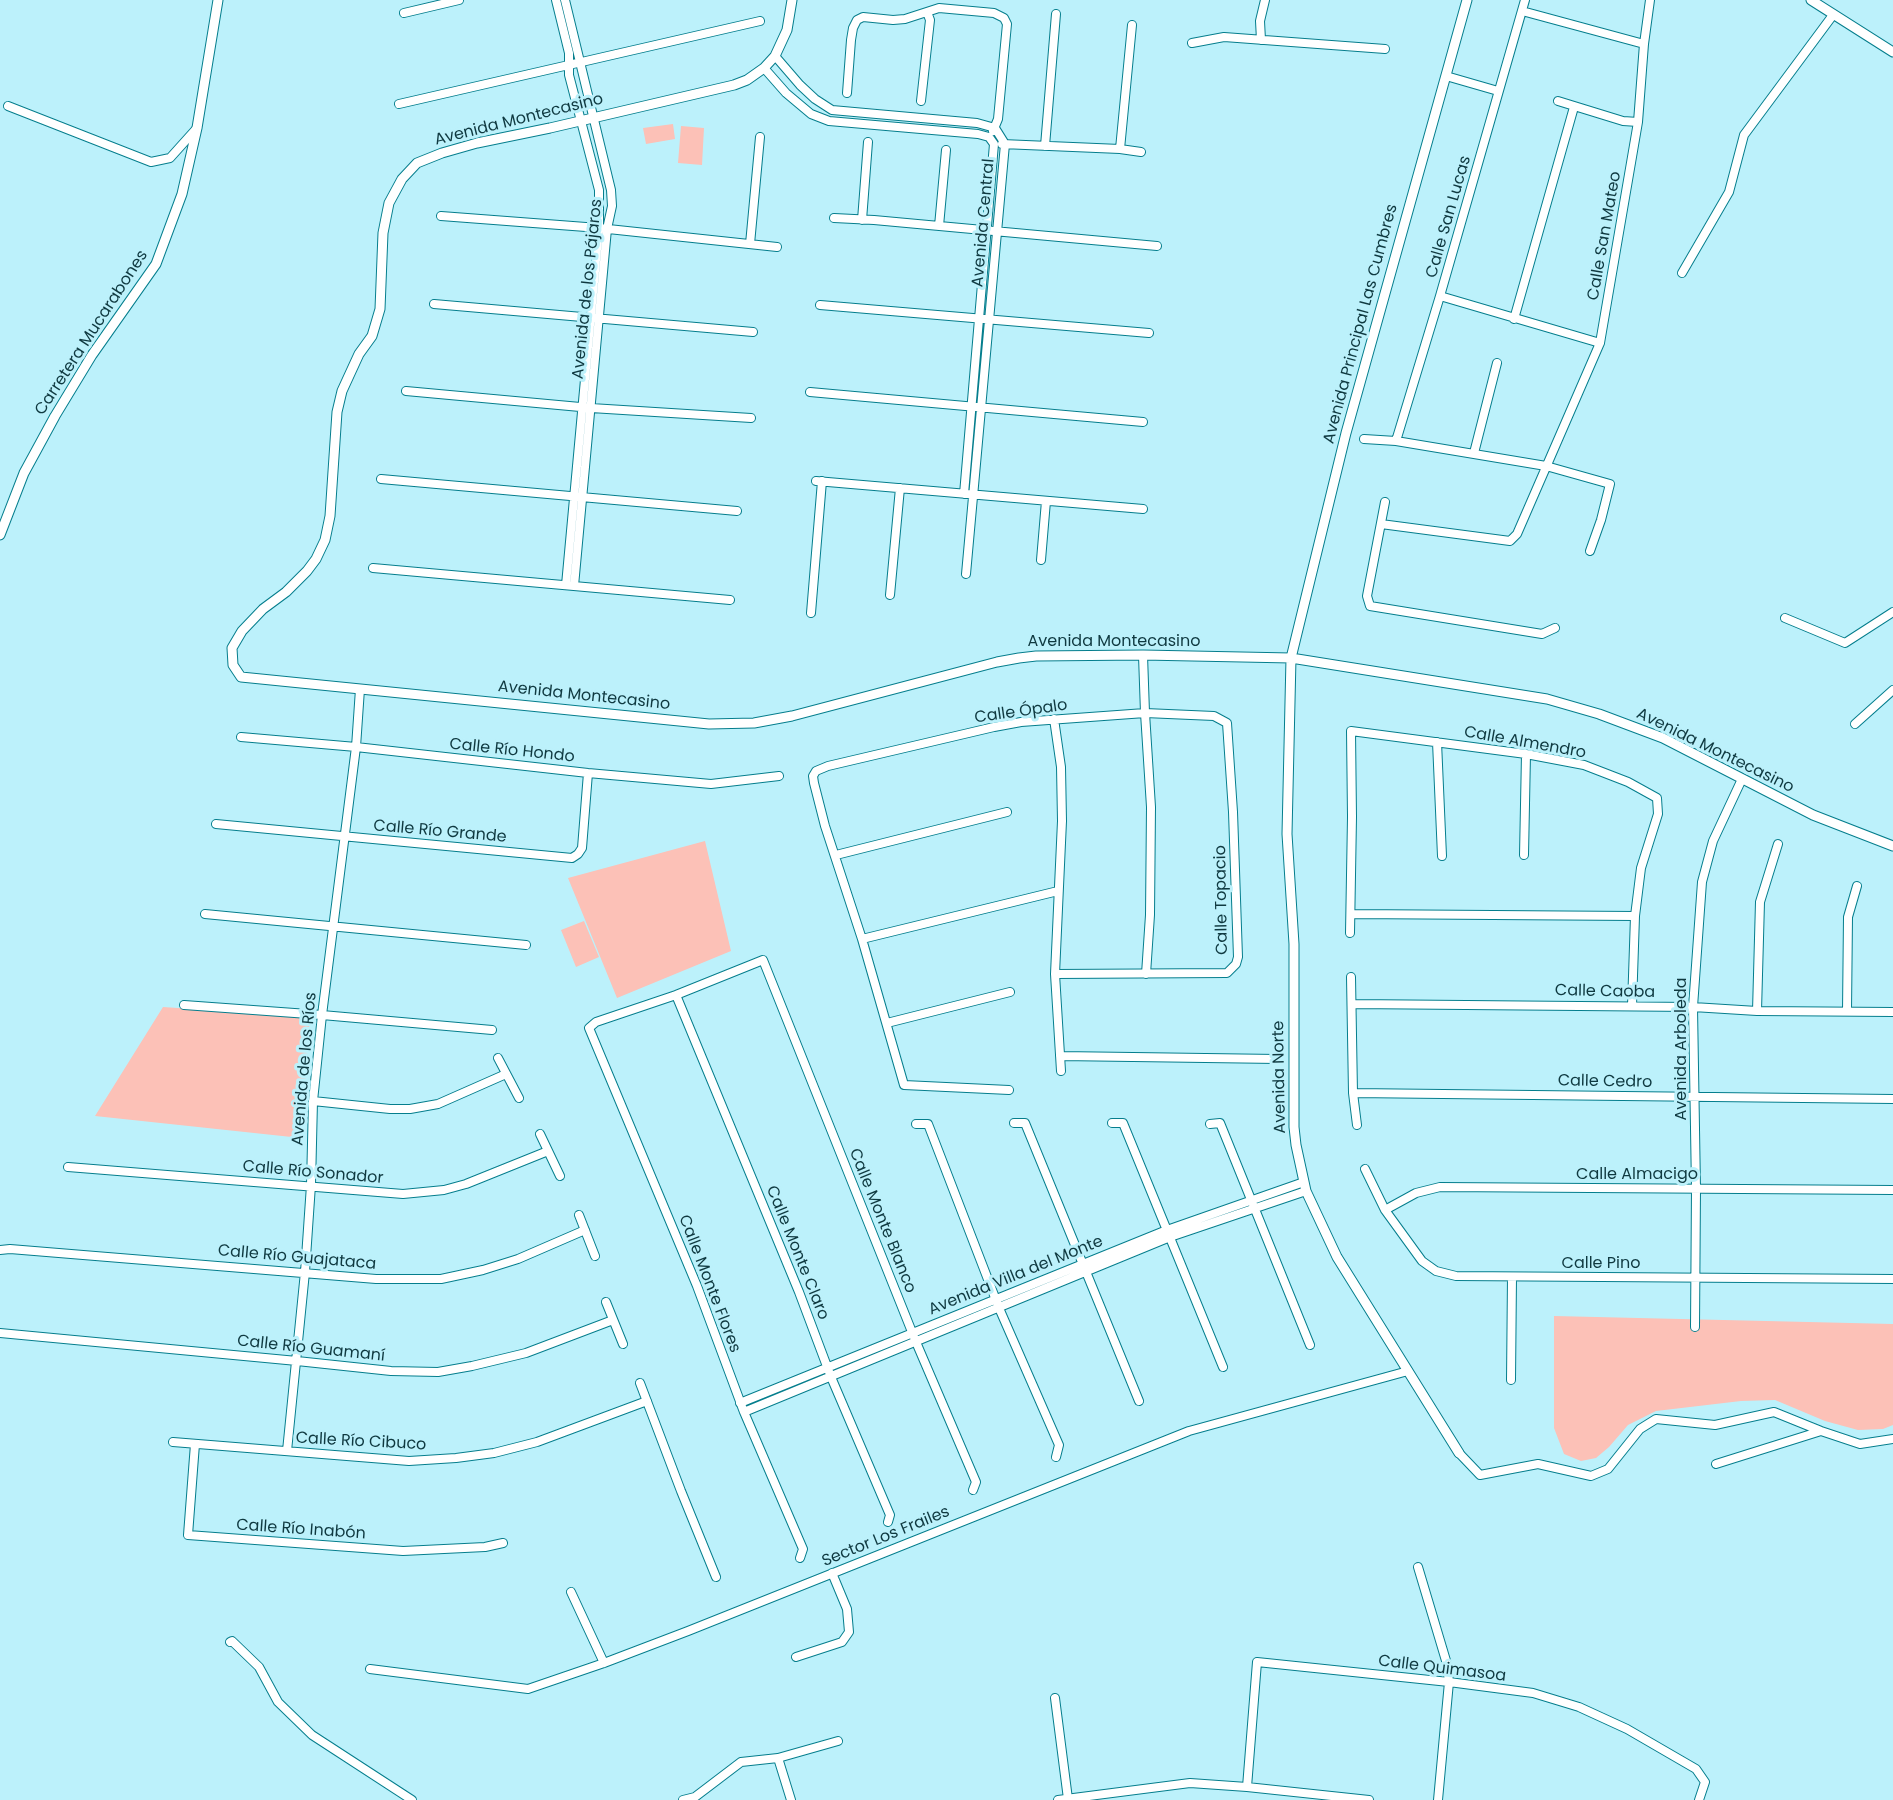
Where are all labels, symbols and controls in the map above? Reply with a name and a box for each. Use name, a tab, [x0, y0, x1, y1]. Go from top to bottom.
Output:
street label: Avenida Montecasino	[433, 90, 605, 150]
street label: Calle San Lucas	[1422, 154, 1476, 280]
street label: Avenida Central	[969, 158, 999, 288]
street label: Calle San Mateo	[1584, 170, 1626, 302]
street label: Avenida de los Pájaros	[569, 198, 607, 380]
street label: Avenida Principal Las Cumbres	[1320, 202, 1402, 446]
street label: Carretera Mucarabones	[31, 247, 153, 419]
street label: Avenida Montecasino	[1027, 632, 1201, 652]
street label: Avenida Montecasino	[497, 677, 671, 715]
street label: Calle Ópalo	[973, 696, 1069, 728]
street label: Avenida Montecasino	[1633, 704, 1797, 798]
street label: Calle Almendro	[1462, 723, 1588, 763]
street label: Calle Río Hondo	[448, 735, 576, 767]
street label: Calle Río Grande	[373, 817, 507, 847]
street label: Calle Topacio	[1211, 845, 1233, 955]
street label: Avenida Arboleda	[1672, 977, 1692, 1121]
street label: Calle Caoba	[1555, 982, 1655, 1002]
street label: Avenida de los Ríos	[289, 992, 321, 1146]
street label: Avenida Norte	[1269, 1020, 1291, 1134]
street label: Calle Cedro	[1558, 1072, 1652, 1092]
street label: Calle Monte Blanco	[844, 1146, 920, 1296]
street label: Calle Río Sonador	[242, 1157, 384, 1189]
street label: Calle Almacigo	[1576, 1165, 1698, 1185]
street label: Calle Monte Claro	[761, 1183, 833, 1323]
street label: Calle Monte Flores	[674, 1212, 744, 1356]
street label: Avenida Villa del Monte	[926, 1232, 1106, 1320]
street label: Calle Río Guajataca	[217, 1242, 377, 1274]
street label: Calle Pino	[1562, 1254, 1640, 1274]
street label: Calle Río Guamaní	[236, 1332, 386, 1366]
street label: Calle Río Cibuco	[295, 1429, 427, 1455]
street label: Sector Los Frailes	[819, 1503, 953, 1571]
street label: Calle Río Inabón	[236, 1516, 366, 1544]
street label: Calle Quimasoa	[1377, 1652, 1507, 1686]

